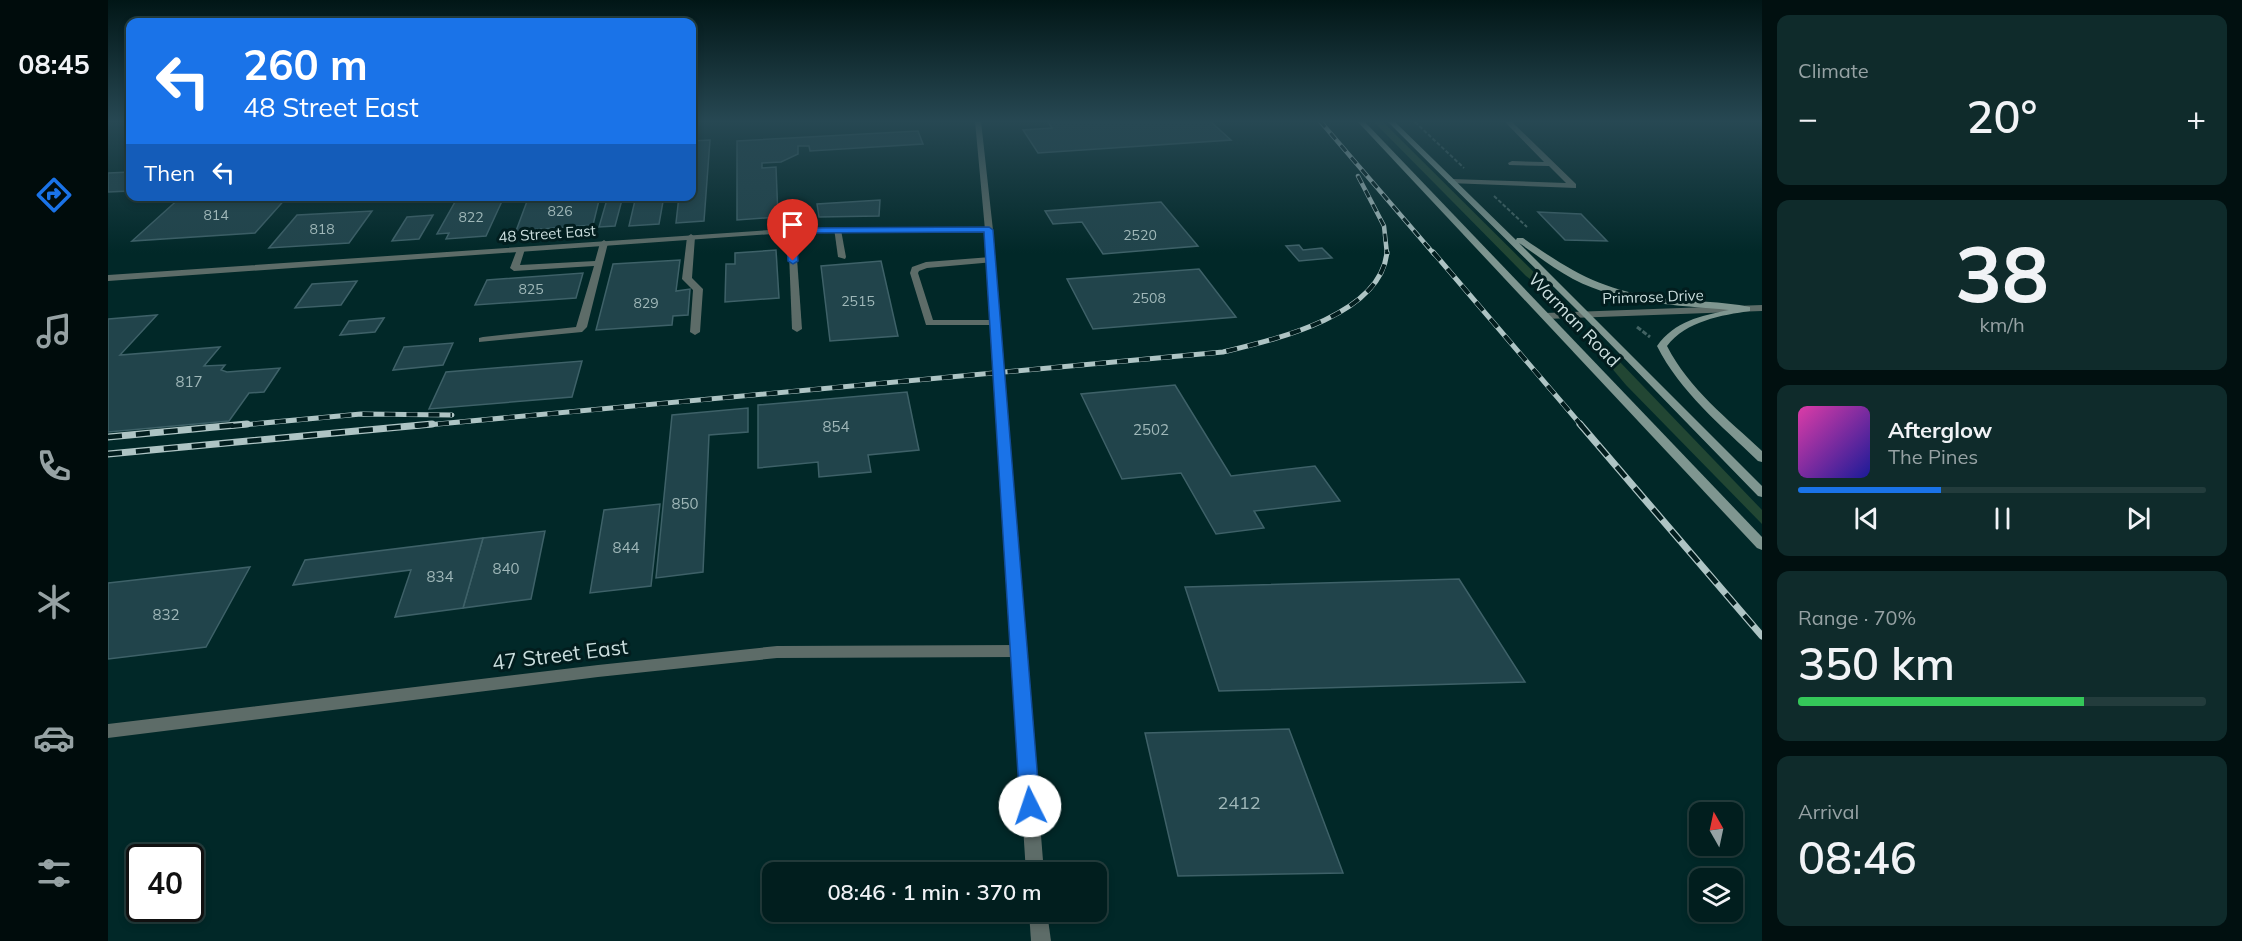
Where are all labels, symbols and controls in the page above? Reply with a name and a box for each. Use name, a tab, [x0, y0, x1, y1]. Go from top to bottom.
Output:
text: 260 m	[243, 38, 368, 91]
icon: left	[144, 42, 222, 120]
text: 08:45	[18, 47, 90, 81]
text: Climate	[1798, 58, 1869, 83]
text: 20°	[1967, 88, 2037, 144]
text: 48 Street East	[243, 90, 419, 124]
text: −	[1798, 97, 1818, 138]
text: +	[2186, 97, 2206, 138]
icon: left	[207, 156, 240, 189]
text: Then	[144, 159, 195, 187]
icon: directions	[33, 174, 75, 216]
pin	[767, 199, 818, 261]
house number: 826	[547, 202, 573, 220]
house number: 814	[203, 206, 229, 224]
house number: 822	[458, 208, 484, 226]
icon: arrive	[776, 208, 809, 241]
house number: 818	[309, 220, 335, 238]
street label: 48 Street East	[498, 221, 596, 246]
text: 38	[1955, 224, 2049, 322]
house number: 2520	[1123, 226, 1157, 244]
street label: Warman Road	[1524, 268, 1625, 372]
house number: 825	[518, 280, 544, 298]
street label: Primrose Drive	[1602, 285, 1704, 308]
house number: 2508	[1132, 289, 1166, 307]
house number: 2515	[841, 292, 875, 310]
house number: 829	[633, 294, 659, 312]
icon: music	[33, 310, 75, 352]
text: km/h	[1979, 312, 2025, 337]
house number: 817	[175, 372, 203, 391]
text: Afterglow	[1888, 416, 1992, 444]
house number: 854	[822, 417, 850, 436]
house number: 2502	[1133, 420, 1169, 439]
text: The Pines	[1888, 444, 1978, 469]
icon: phone	[33, 445, 75, 487]
house number: 850	[671, 494, 699, 513]
icon: previous	[1850, 502, 1883, 535]
icon: pause	[1986, 502, 2019, 535]
icon: next	[2122, 502, 2155, 535]
house number: 844	[612, 538, 640, 557]
house number: 840	[492, 559, 520, 578]
house number: 834	[426, 567, 454, 586]
icon: climate	[33, 581, 75, 623]
house number: 832	[152, 605, 180, 624]
text: Range · 70%	[1798, 605, 1916, 630]
street label: 47 Street East	[490, 633, 629, 675]
text: 350 km	[1798, 635, 1955, 691]
icon: car	[33, 717, 75, 759]
position arrow	[998, 774, 1062, 838]
house number: 2412	[1217, 791, 1261, 814]
text: Arrival	[1798, 799, 1859, 824]
north arrow	[1689, 802, 1743, 856]
map controls	[1689, 802, 1743, 922]
text: 08:46	[1798, 829, 1917, 885]
speed limit sign: 40	[126, 844, 204, 922]
icon: filters	[33, 852, 75, 894]
button: layers	[1689, 868, 1743, 922]
text: 08:46 · 1 min · 370 m	[827, 878, 1042, 906]

